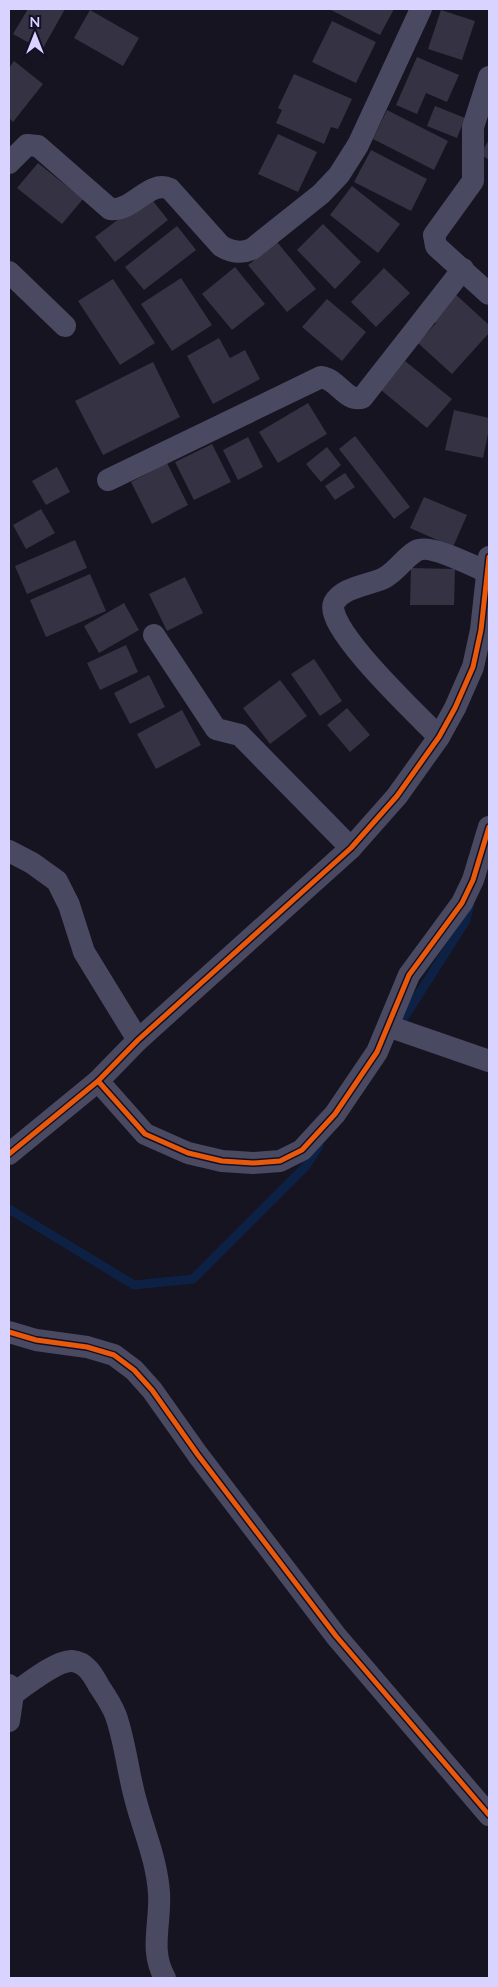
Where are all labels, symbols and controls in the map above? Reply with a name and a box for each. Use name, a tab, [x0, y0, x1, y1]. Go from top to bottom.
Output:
north arrow	[10, 10, 60, 60]
text: N	[30, 13, 40, 30]

